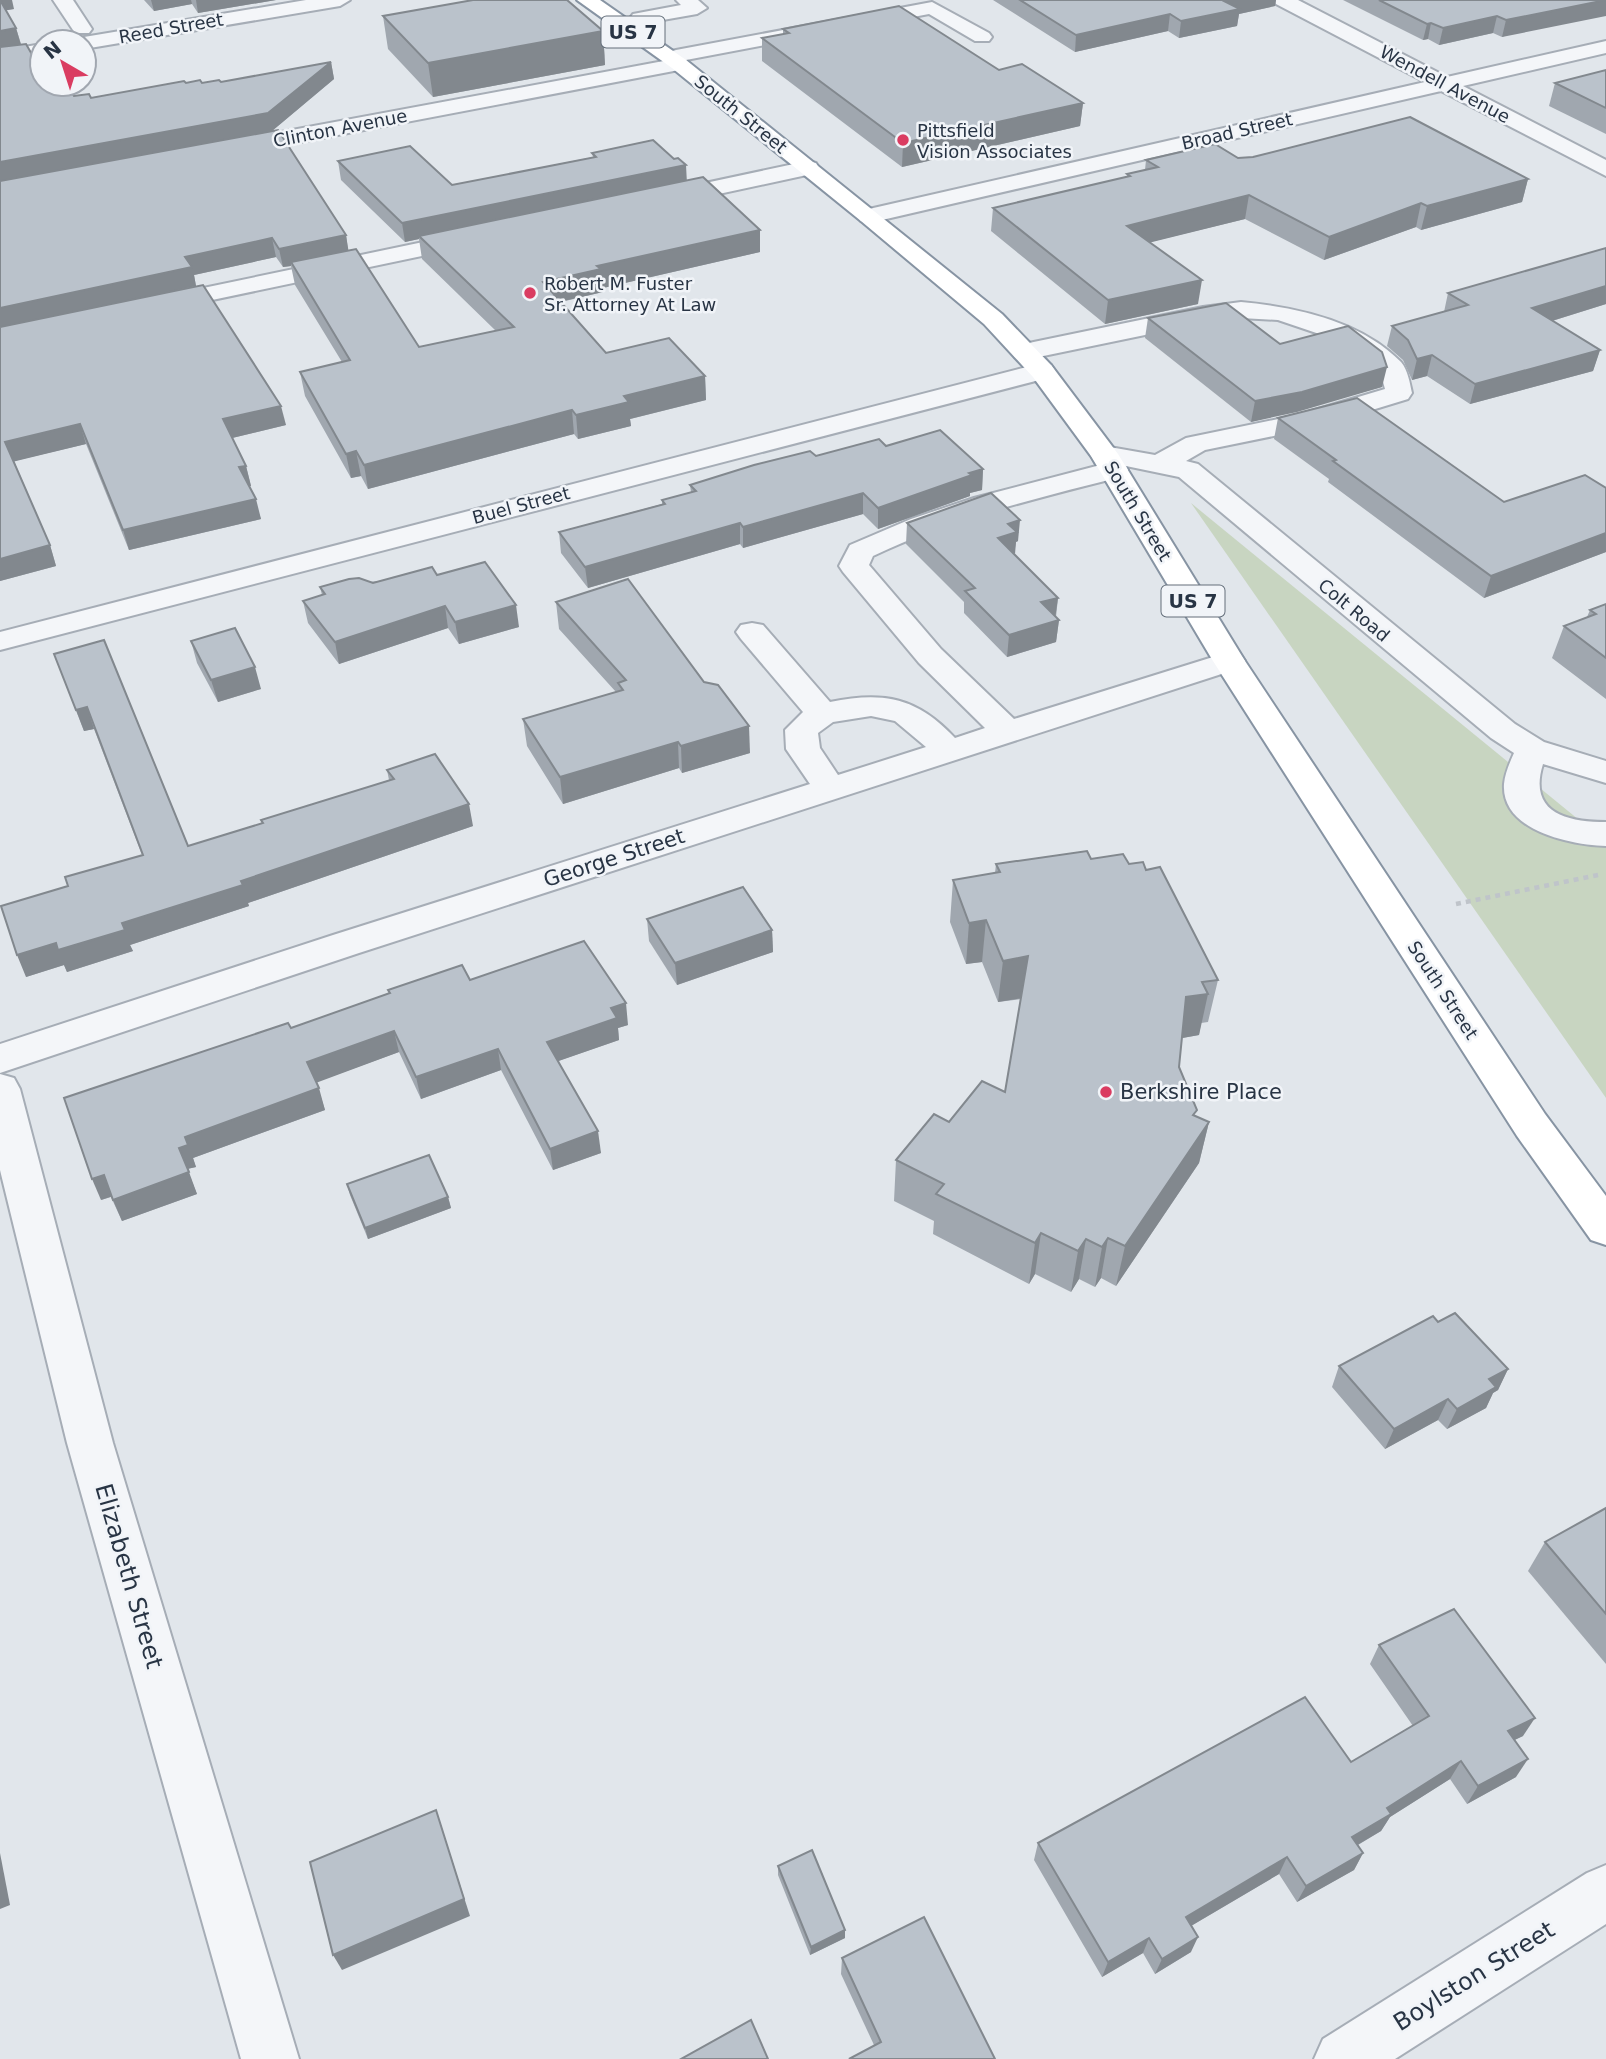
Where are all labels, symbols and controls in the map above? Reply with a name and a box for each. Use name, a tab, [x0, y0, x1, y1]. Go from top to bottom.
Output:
street label: Reed Street	[117, 8, 225, 48]
road number: US 7	[602, 16, 664, 48]
north arrow	[28, 28, 98, 98]
text: N	[39, 36, 65, 63]
street label: Wendell Avenue	[1376, 41, 1514, 127]
street label: South Street	[691, 70, 791, 158]
street label: Clinton Avenue	[271, 105, 409, 151]
street label: Broad Street	[1179, 108, 1295, 154]
place label: Pittsfield Vision Associates	[917, 120, 1072, 162]
marker: Pittsfield Vision Associates	[895, 132, 911, 148]
place label: Robert M. Fuster Sr. Attorney At Law	[544, 273, 716, 315]
marker: Robert M. Fuster Sr. Attorney At Law	[522, 285, 538, 301]
street label: South Street	[1100, 457, 1176, 565]
street label: Buel Street	[470, 482, 572, 528]
street label: Colt Road	[1314, 574, 1394, 646]
road number: US 7	[1162, 586, 1224, 616]
street label: George Street	[540, 824, 688, 892]
street label: South Street	[1403, 937, 1483, 1043]
place label: Berkshire Place	[1120, 1080, 1282, 1104]
marker: Berkshire Place	[1098, 1084, 1114, 1100]
street label: Elizabeth Street	[89, 1480, 169, 1672]
street label: Boylston Street	[1388, 1915, 1560, 2037]

